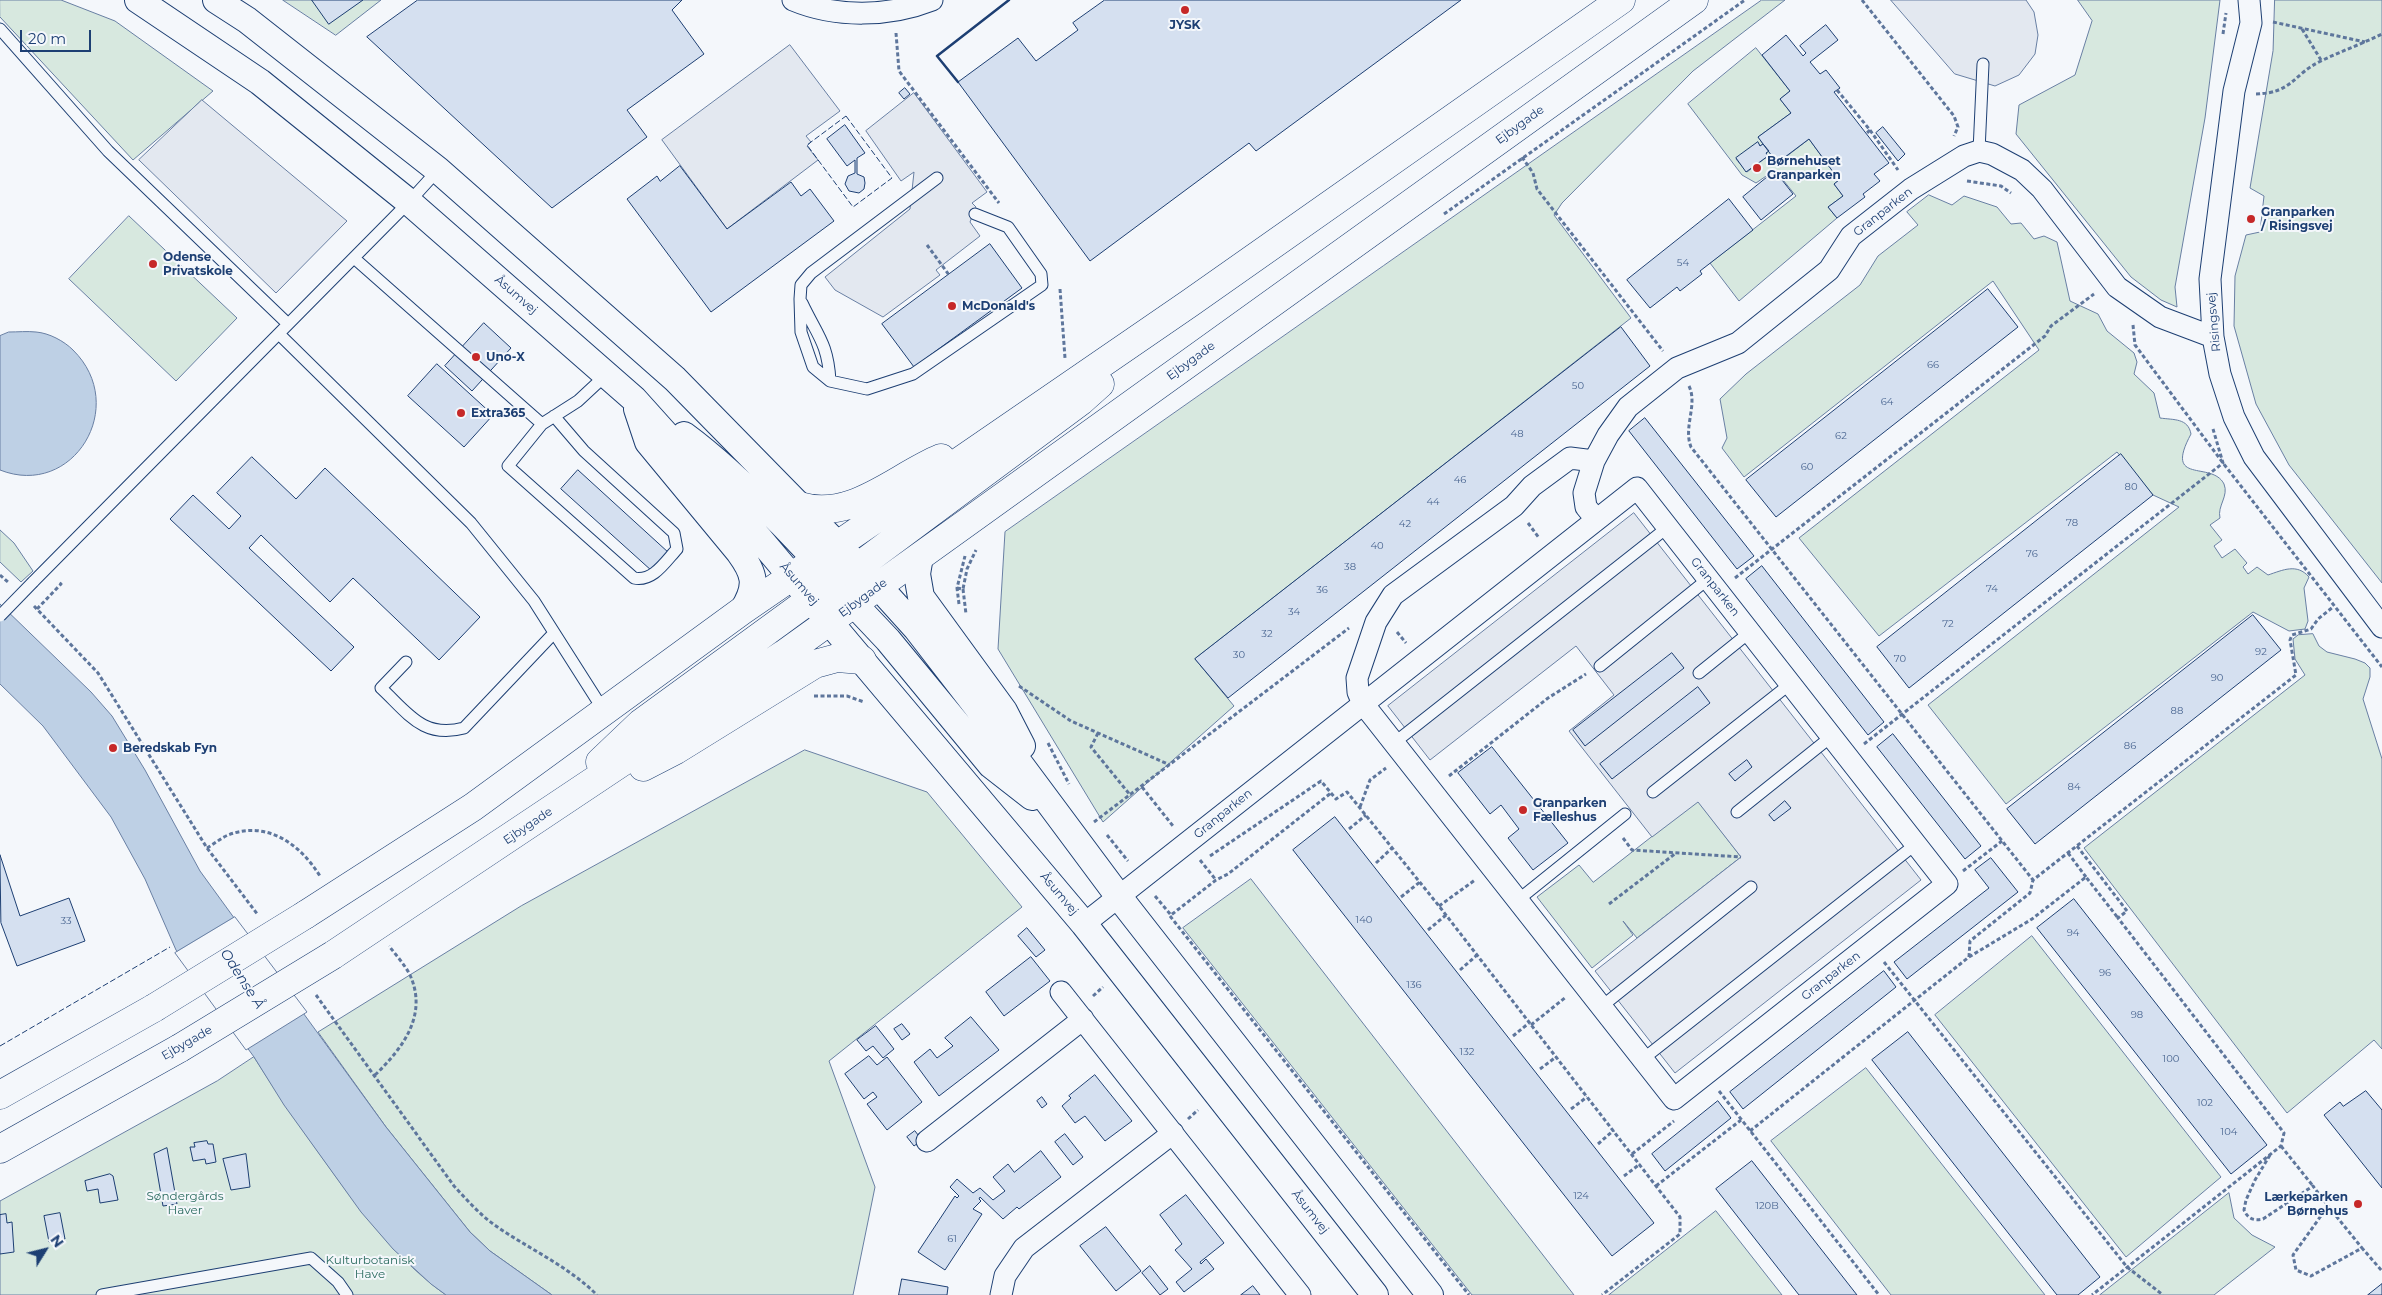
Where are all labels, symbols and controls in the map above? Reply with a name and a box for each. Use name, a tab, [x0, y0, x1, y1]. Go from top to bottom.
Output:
marker: JYSK	[1179, 4, 1191, 16]
place label: JYSK	[1170, 18, 1200, 32]
scale bar	[22, 20, 94, 52]
text: 20 m	[28, 29, 66, 48]
street label: Ejbygade	[1493, 103, 1547, 147]
place label: Børnehuset Granparken	[1767, 154, 1841, 182]
marker: Børnehuset Granparken	[1751, 162, 1763, 174]
street label: Granparken	[1851, 184, 1915, 240]
place label: Granparken / Risingsvej	[2261, 205, 2335, 233]
marker: Granparken / Risingsvej	[2245, 213, 2257, 225]
place label: Odense Privatskole	[163, 250, 233, 278]
house number: 54	[1677, 257, 1689, 269]
marker: Odense Privatskole	[147, 258, 159, 270]
street label: Åsumvej	[492, 273, 540, 317]
street label: Risingsvej	[2204, 292, 2224, 352]
place label: McDonald's	[962, 299, 1035, 313]
marker: McDonald's	[946, 300, 958, 312]
street label: Ejbygade	[1164, 339, 1218, 383]
place label: Uno-X	[486, 350, 525, 364]
marker: Uno-X	[470, 351, 482, 363]
house number: 66	[1927, 359, 1939, 371]
house number: 50	[1572, 380, 1584, 392]
house number: 64	[1881, 396, 1893, 408]
place label: Extra365	[471, 406, 525, 420]
marker: Extra365	[455, 407, 467, 419]
house number: 48	[1510, 428, 1524, 440]
house number: 62	[1835, 430, 1847, 442]
house number: 60	[1801, 461, 1813, 473]
house number: 46	[1454, 474, 1466, 486]
house number: 80	[2125, 481, 2137, 493]
house number: 44	[1426, 496, 1440, 508]
house number: 78	[2066, 517, 2078, 529]
house number: 42	[1399, 518, 1411, 530]
house number: 40	[1370, 540, 1384, 552]
house number: 76	[2026, 548, 2038, 560]
street label: Granparken	[1687, 555, 1743, 619]
street label: Åsumvej	[777, 560, 821, 608]
house number: 38	[1344, 561, 1356, 573]
street label: Ejbygade	[836, 576, 890, 620]
house number: 74	[1986, 583, 1998, 595]
house number: 36	[1316, 584, 1328, 596]
house number: 34	[1288, 606, 1300, 618]
house number: 72	[1942, 618, 1954, 630]
house number: 32	[1261, 628, 1273, 640]
house number: 92	[2255, 646, 2267, 658]
house number: 30	[1233, 649, 1245, 661]
house number: 70	[1894, 653, 1906, 665]
house number: 90	[2211, 672, 2223, 684]
house number: 88	[2171, 705, 2183, 717]
house number: 86	[2124, 740, 2136, 752]
place label: Beredskab Fyn	[123, 741, 217, 755]
marker: Beredskab Fyn	[107, 742, 119, 754]
house number: 84	[2068, 781, 2080, 793]
street label: Granparken	[1191, 786, 1255, 842]
place label: Granparken Fælleshus	[1533, 796, 1607, 824]
street label: Ejbygade	[501, 804, 555, 848]
marker: Granparken Fælleshus	[1517, 804, 1529, 816]
street label: Åsumvej	[1037, 870, 1081, 918]
house number: 140	[1356, 914, 1372, 926]
house number: 33	[60, 915, 72, 927]
house number: 94	[2067, 927, 2079, 939]
water label: Odense Å	[216, 946, 268, 1012]
street label: Granparken	[1799, 948, 1863, 1004]
house number: 96	[2099, 967, 2111, 979]
house number: 136	[1406, 979, 1422, 991]
house number: 98	[2131, 1009, 2143, 1021]
street label: Ejbygade	[159, 1023, 215, 1063]
house number: 132	[1460, 1046, 1474, 1058]
house number: 100	[2163, 1053, 2179, 1065]
house number: 102	[2197, 1097, 2213, 1109]
house number: 104	[2221, 1126, 2237, 1138]
street label: Åsumvej	[1288, 1187, 1332, 1237]
park label: Søndergårds Haver	[146, 1189, 224, 1217]
house number: 124	[1573, 1190, 1589, 1202]
place label: Lærkeparken Børnehus	[2264, 1190, 2348, 1218]
marker: Lærkeparken Børnehus	[2352, 1198, 2364, 1210]
house number: 120B	[1755, 1200, 1779, 1212]
north arrow	[20, 1225, 70, 1275]
text: N	[47, 1231, 68, 1251]
house number: 61	[947, 1233, 957, 1245]
park label: Kulturbotanisk Have	[326, 1253, 414, 1281]

